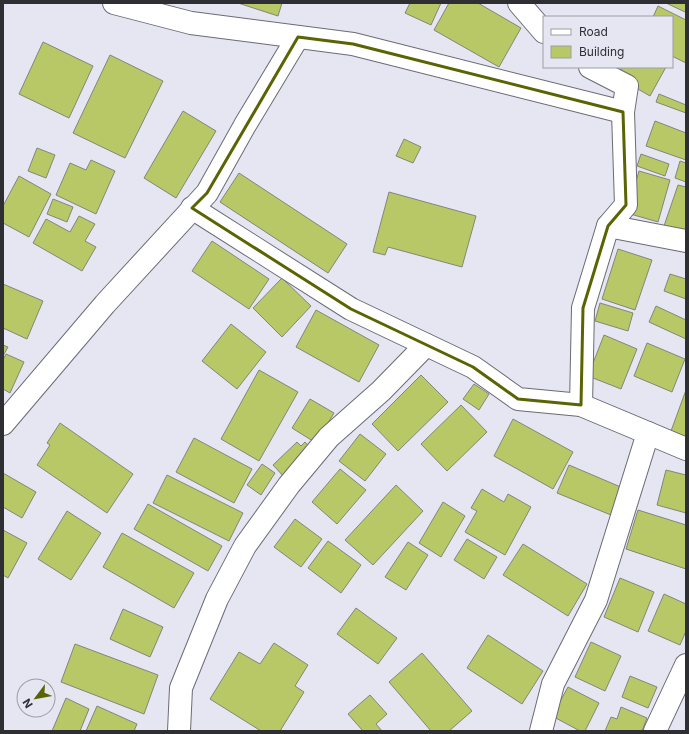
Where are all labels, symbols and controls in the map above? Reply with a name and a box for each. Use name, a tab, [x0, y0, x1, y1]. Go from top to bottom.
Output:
legend	[543, 16, 673, 68]
text: Road	[579, 24, 608, 39]
text: Building	[579, 44, 624, 59]
north arrow	[16, 678, 56, 718]
text: N	[19, 696, 36, 711]

